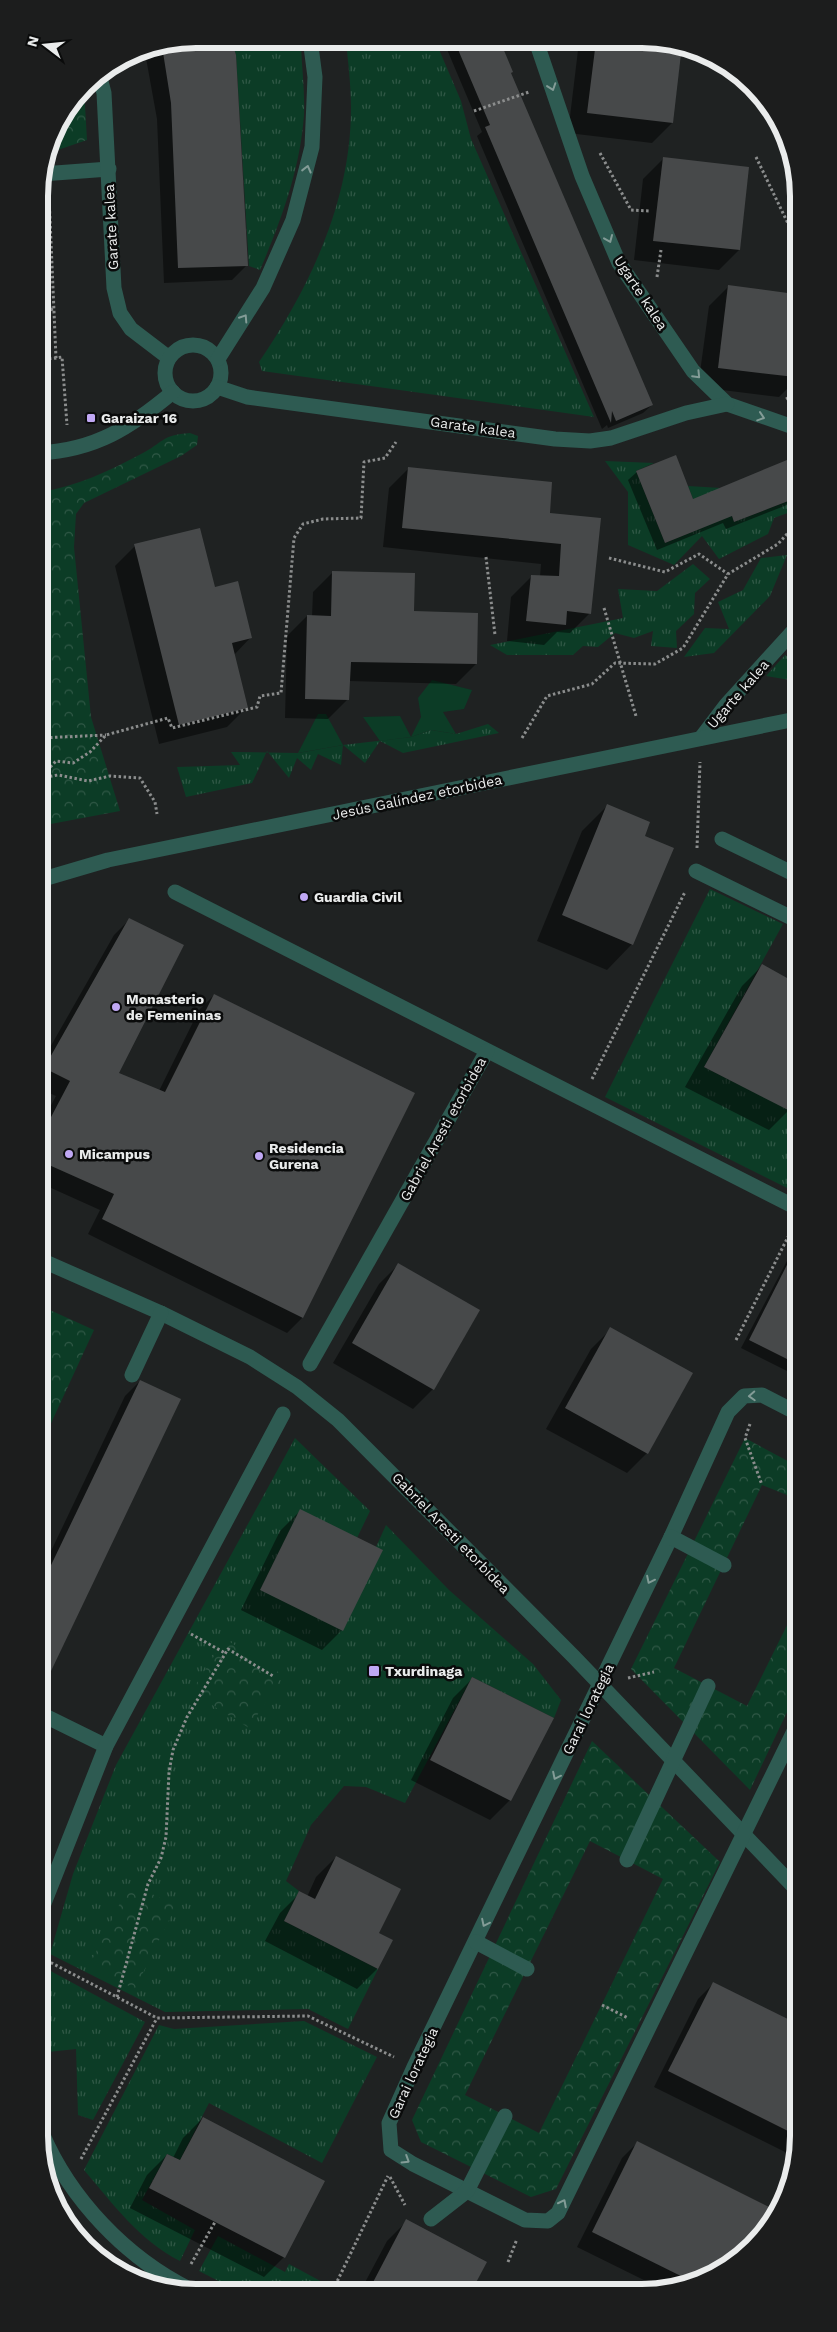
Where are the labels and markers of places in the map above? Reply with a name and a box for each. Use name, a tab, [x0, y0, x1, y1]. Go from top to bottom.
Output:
place label: Garaizar 16	[101, 410, 177, 426]
marker: Garaizar 16	[85, 412, 97, 424]
place label: Guardia Civil	[314, 889, 402, 905]
marker: Guardia Civil	[298, 891, 310, 903]
place label: Monasterio de Femeninas	[126, 991, 222, 1023]
marker: Monasterio de Femeninas	[110, 1001, 122, 1013]
place label: Residencia Gurena	[269, 1140, 345, 1172]
place label: Micampus	[79, 1146, 150, 1162]
marker: Micampus	[63, 1148, 75, 1160]
marker: Residencia Gurena	[253, 1150, 265, 1162]
place label: Txurdinaga	[385, 1663, 463, 1679]
marker: Txurdinaga	[367, 1664, 381, 1678]

